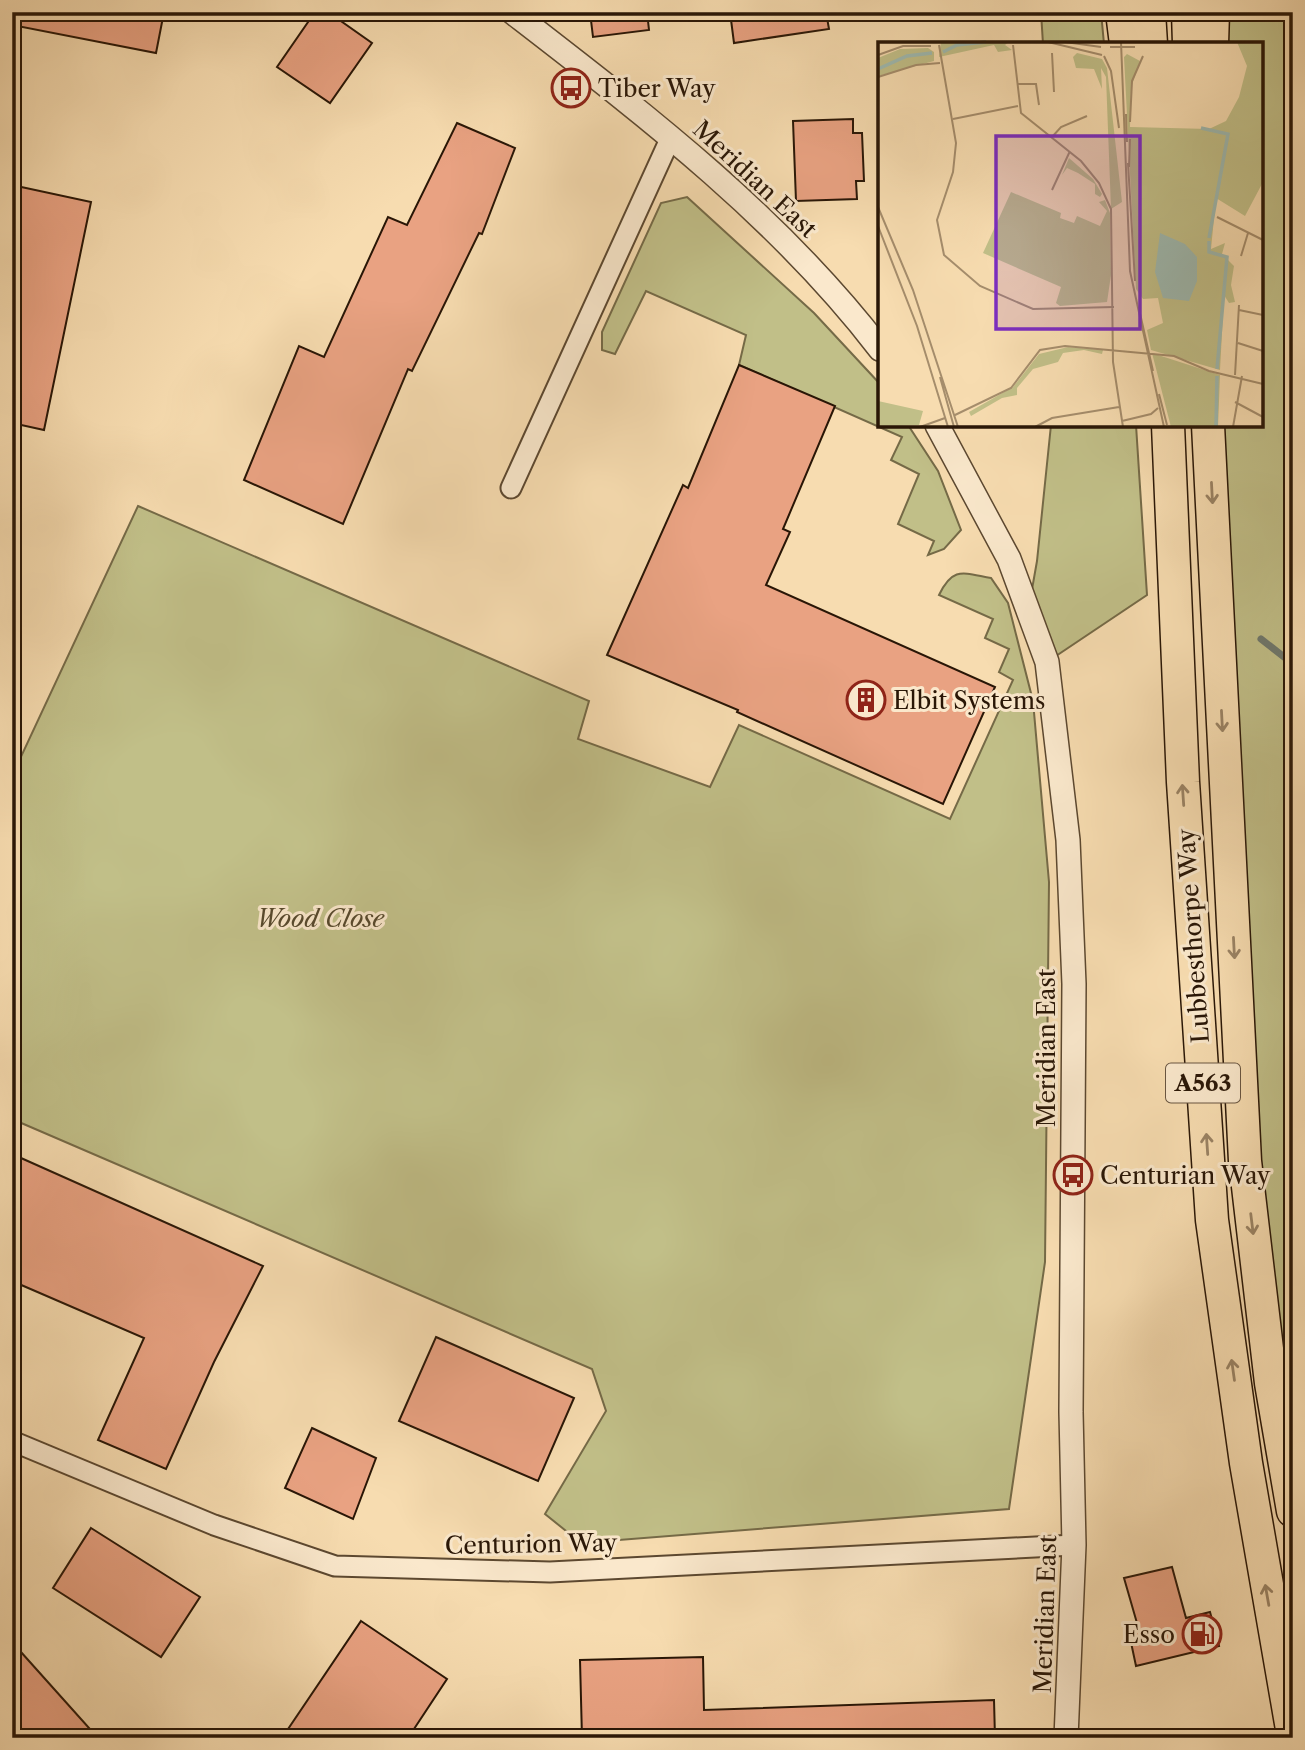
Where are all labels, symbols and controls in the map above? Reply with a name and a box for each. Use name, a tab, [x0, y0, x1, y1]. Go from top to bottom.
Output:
inset map	[878, 42, 1263, 427]
bus stop icon: Tiber Way	[550, 67, 592, 109]
place label: Tiber Way	[598, 74, 716, 103]
street label: Meridian East	[687, 114, 823, 244]
one-way arrow	[1205, 482, 1218, 505]
building icon: Elbit Systems	[845, 679, 887, 721]
place label: Elbit Systems	[893, 686, 1045, 715]
one-way arrow	[1216, 709, 1229, 732]
one-way arrow	[1177, 784, 1190, 807]
street label: Lubbesthorpe Way	[1171, 827, 1215, 1044]
park label: Wood Close	[256, 904, 385, 933]
one-way arrow	[1227, 936, 1240, 959]
street label: Meridian East	[1032, 968, 1061, 1127]
road number: A563	[1166, 1064, 1240, 1102]
one-way arrow	[1200, 1133, 1213, 1156]
bus stop icon: Centurian Way	[1052, 1154, 1094, 1196]
place label: Centurian Way	[1100, 1161, 1271, 1190]
one-way arrow	[1246, 1212, 1259, 1234]
one-way arrow	[1226, 1359, 1239, 1382]
street label: Centurion Way	[445, 1528, 618, 1560]
street label: Meridian East	[1028, 1534, 1062, 1694]
one-way arrow	[1260, 1584, 1273, 1607]
fuel station icon: Esso	[1181, 1613, 1223, 1655]
place label: Esso	[1123, 1620, 1175, 1649]

